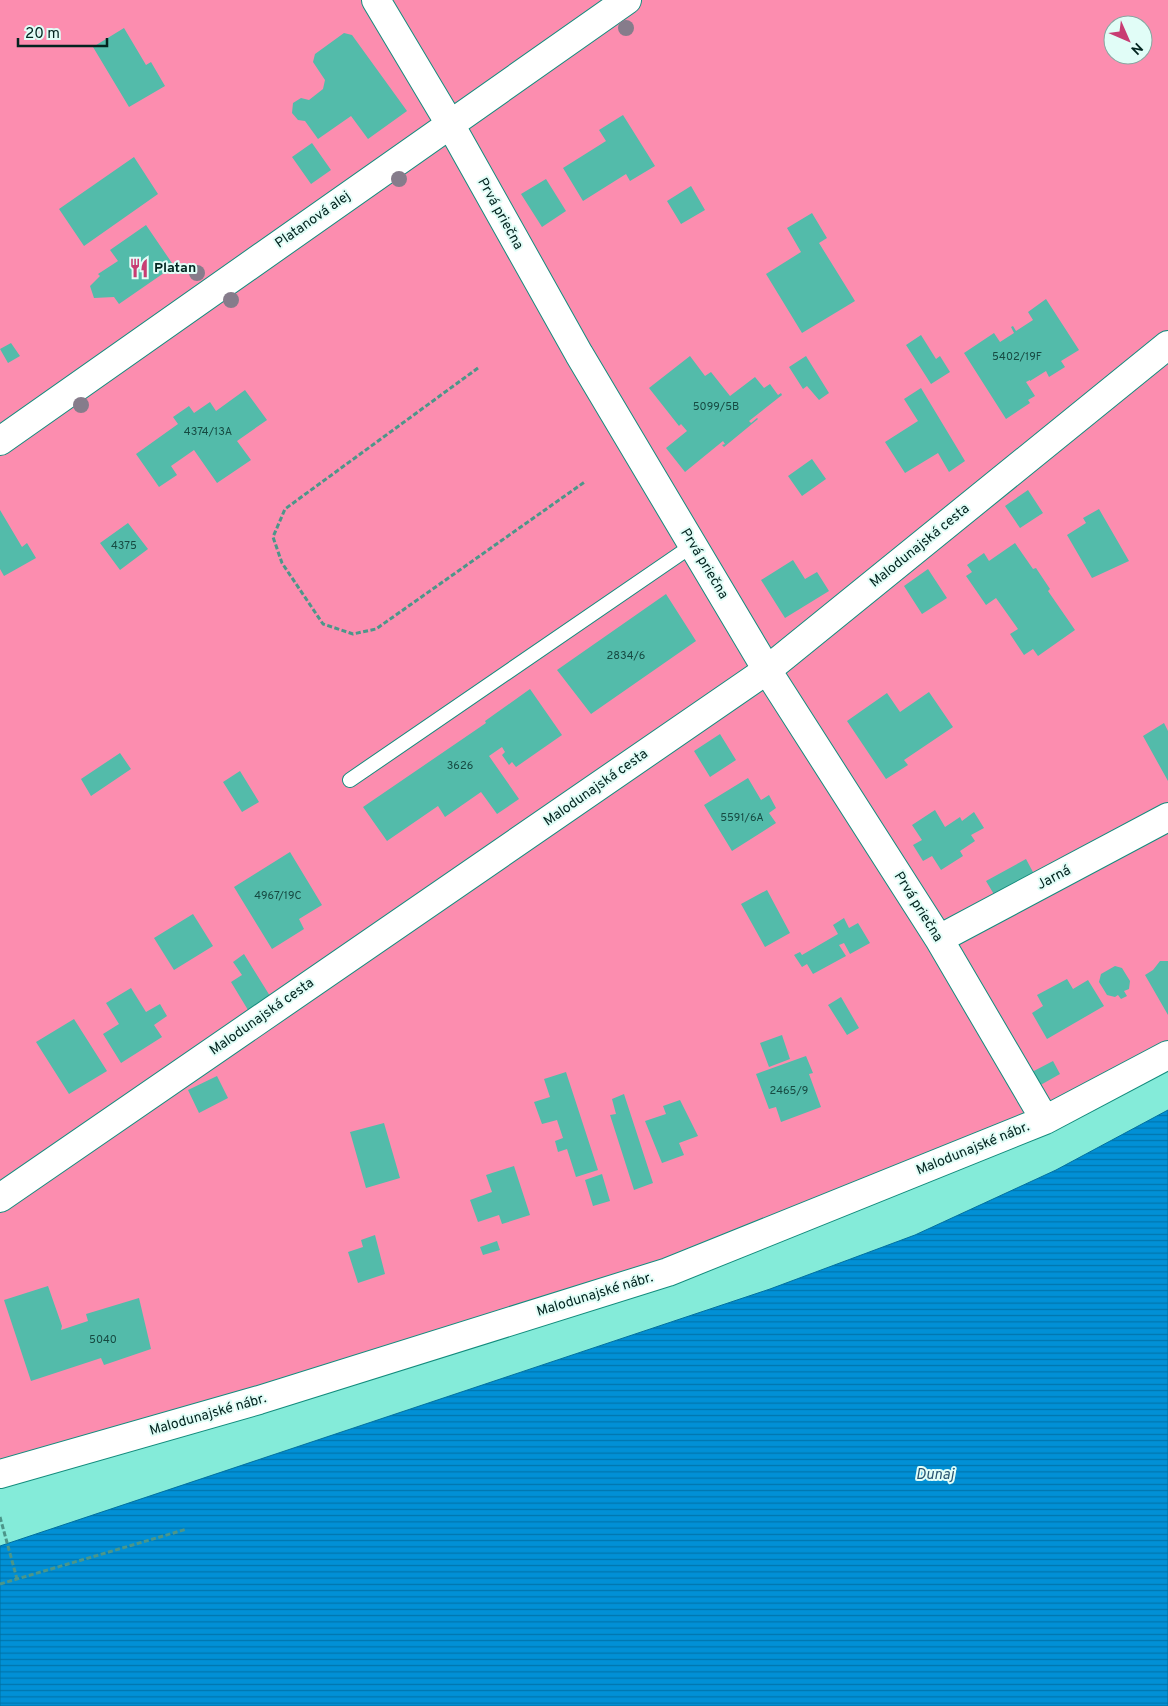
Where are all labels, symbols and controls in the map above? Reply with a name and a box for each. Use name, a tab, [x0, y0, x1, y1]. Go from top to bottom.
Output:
scale bar	[18, 15, 106, 47]
north arrow	[1103, 15, 1153, 65]
text: 20 m	[25, 25, 60, 44]
text: N	[1127, 39, 1146, 58]
street label: Prvá priečna	[473, 175, 527, 253]
street label: Platanová alej	[272, 188, 354, 252]
restaurant icon: Platan	[128, 257, 150, 279]
place label: Platan	[154, 260, 196, 277]
house number: 5402/19F	[992, 350, 1042, 364]
house number: 5099/5B	[693, 400, 739, 414]
house number: 4374/13A	[184, 425, 232, 439]
street label: Malodunajská cesta	[867, 501, 973, 591]
street label: Prvá priečna	[676, 526, 732, 602]
house number: 4375	[111, 539, 137, 553]
house number: 2834/6	[607, 649, 645, 663]
street label: Malodunajská cesta	[541, 746, 651, 830]
house number: 3626	[447, 759, 473, 773]
house number: 5591/6A	[720, 811, 764, 825]
street label: Jarná	[1034, 862, 1074, 894]
street label: Prvá priečna	[890, 869, 946, 945]
house number: 4967/19C	[254, 889, 302, 903]
street label: Malodunajská cesta	[207, 975, 317, 1059]
house number: 2465/9	[770, 1084, 808, 1098]
street label: Malodunajské nábr.	[914, 1119, 1032, 1179]
street label: Malodunajské nábr.	[535, 1269, 655, 1321]
house number: 5040	[89, 1333, 117, 1347]
street label: Malodunajské nábr.	[148, 1390, 268, 1440]
water label: Dunaj	[916, 1466, 955, 1485]

